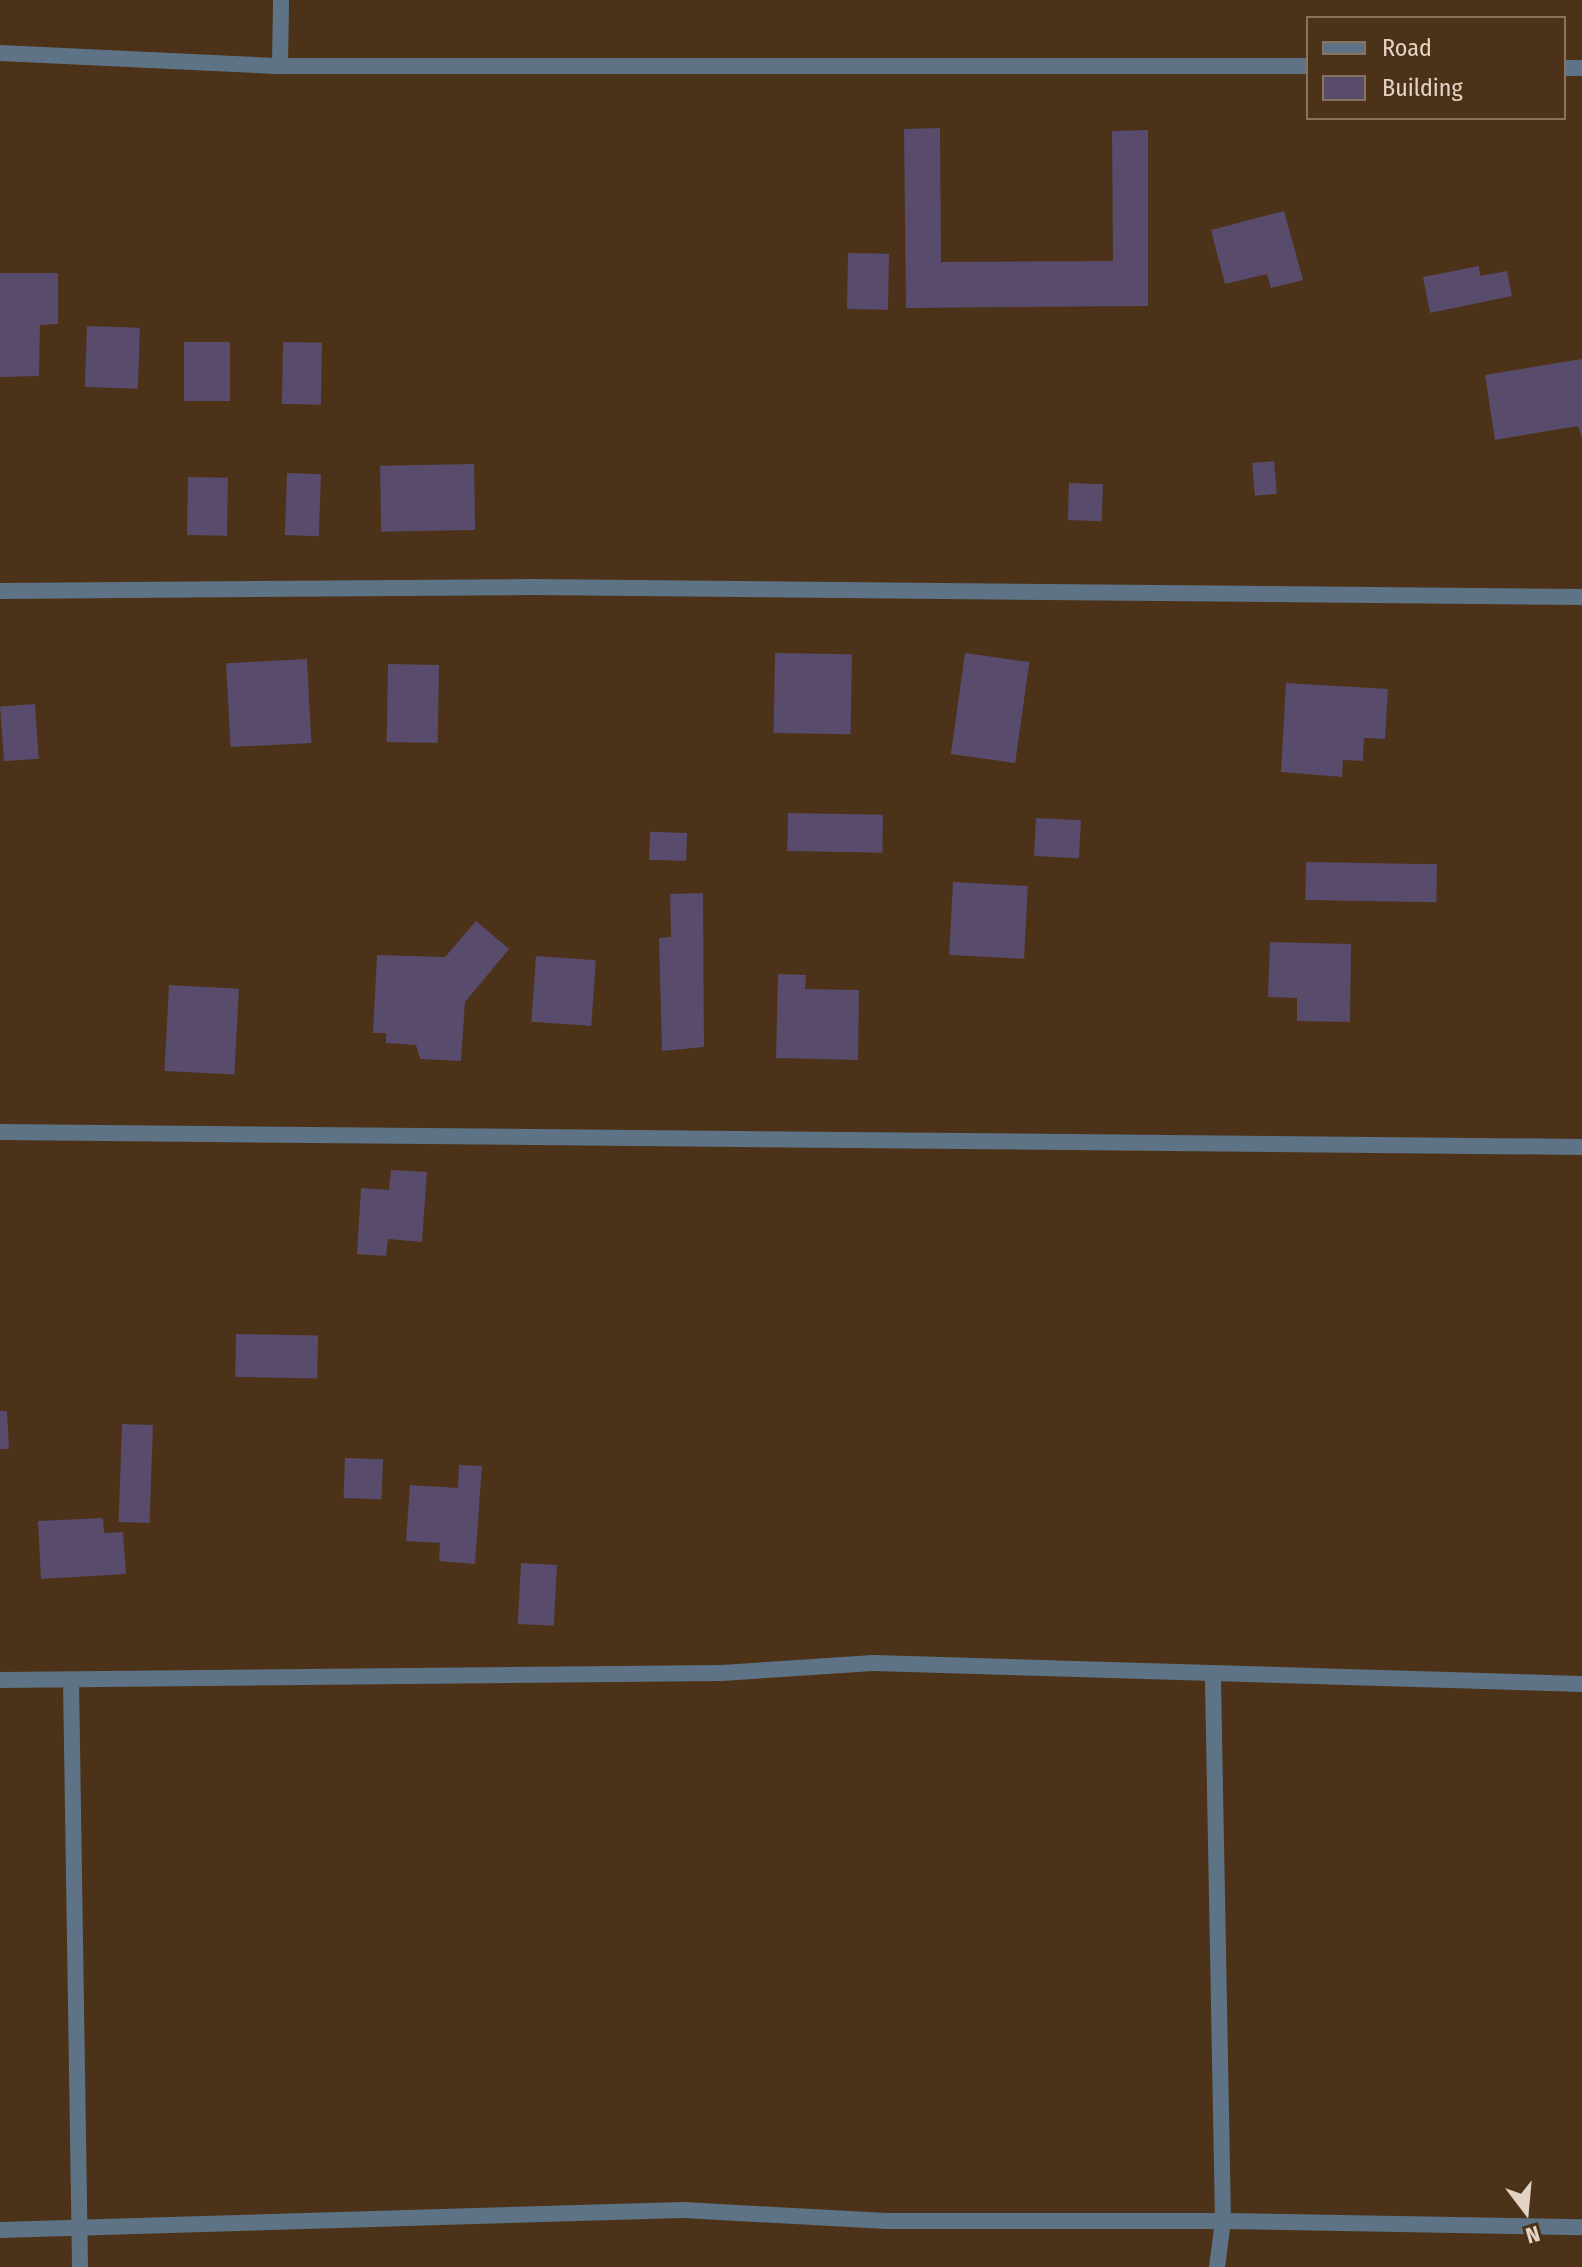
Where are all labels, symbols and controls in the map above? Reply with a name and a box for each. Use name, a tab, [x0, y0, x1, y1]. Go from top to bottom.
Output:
legend	[1306, 16, 1566, 120]
text: Road	[1382, 34, 1432, 62]
text: Building	[1382, 74, 1463, 102]
north arrow	[1486, 2171, 1566, 2251]
text: N	[1523, 2220, 1543, 2249]

